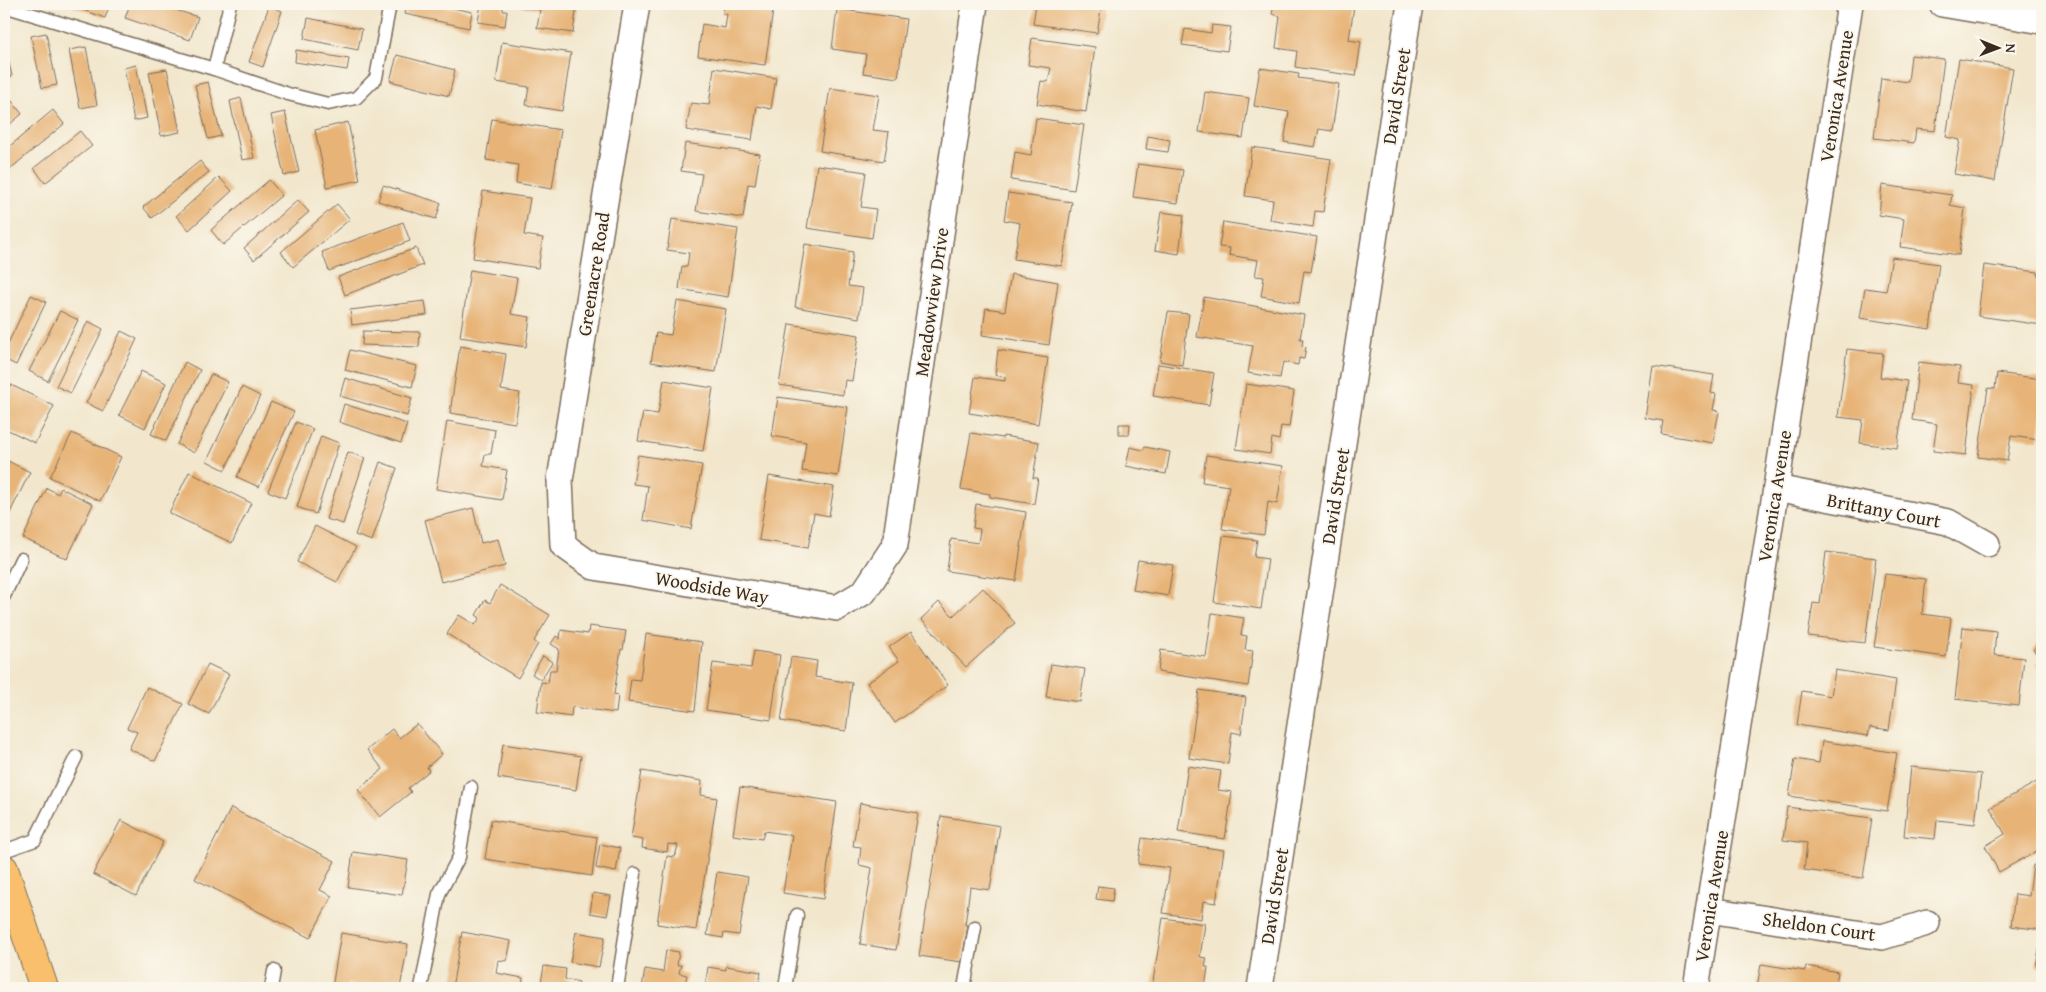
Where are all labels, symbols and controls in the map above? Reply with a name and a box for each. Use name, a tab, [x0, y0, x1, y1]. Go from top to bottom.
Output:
north arrow	[1974, 22, 2024, 72]
street label: Veronica Avenue	[1812, 28, 1860, 164]
text: N	[2001, 43, 2021, 54]
street label: David Street	[1375, 45, 1417, 146]
street label: Greenacre Road	[569, 209, 617, 338]
street label: Meadowview Drive	[907, 225, 955, 378]
street label: Veronica Avenue	[1750, 428, 1798, 564]
street label: David Street	[1314, 445, 1356, 546]
street label: Brittany Court	[1825, 485, 1944, 535]
street label: Woodside Way	[653, 563, 772, 611]
street label: Veronica Avenue	[1687, 828, 1735, 964]
street label: David Street	[1253, 845, 1295, 946]
street label: Sheldon Court	[1761, 904, 1878, 948]

